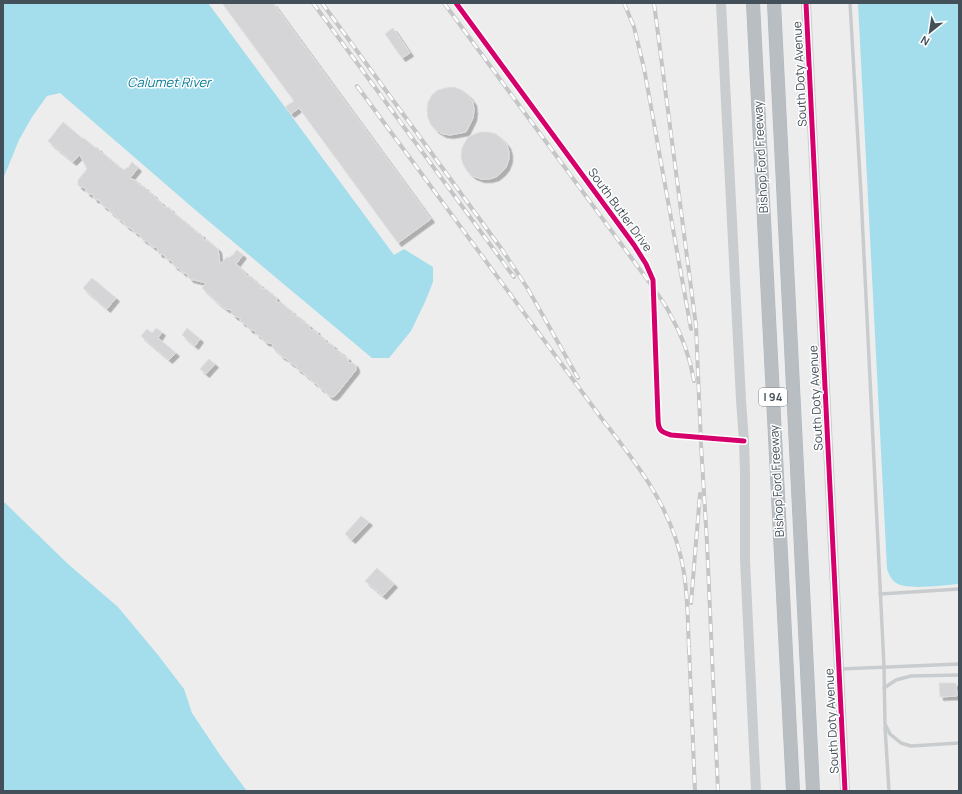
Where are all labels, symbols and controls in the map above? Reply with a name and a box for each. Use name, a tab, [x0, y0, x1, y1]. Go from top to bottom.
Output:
north arrow	[910, 12, 950, 52]
street label: South Doty Avenue	[788, 21, 811, 127]
text: N	[917, 33, 932, 50]
water label: Calumet River	[127, 73, 213, 91]
street label: Bishop Ford Freeway	[749, 100, 772, 214]
street label: South Butler Drive	[584, 164, 657, 255]
street label: South Doty Avenue	[804, 345, 827, 451]
road number: I 94	[759, 388, 787, 406]
street label: Bishop Ford Freeway	[765, 424, 788, 538]
street label: South Doty Avenue	[820, 668, 843, 774]

